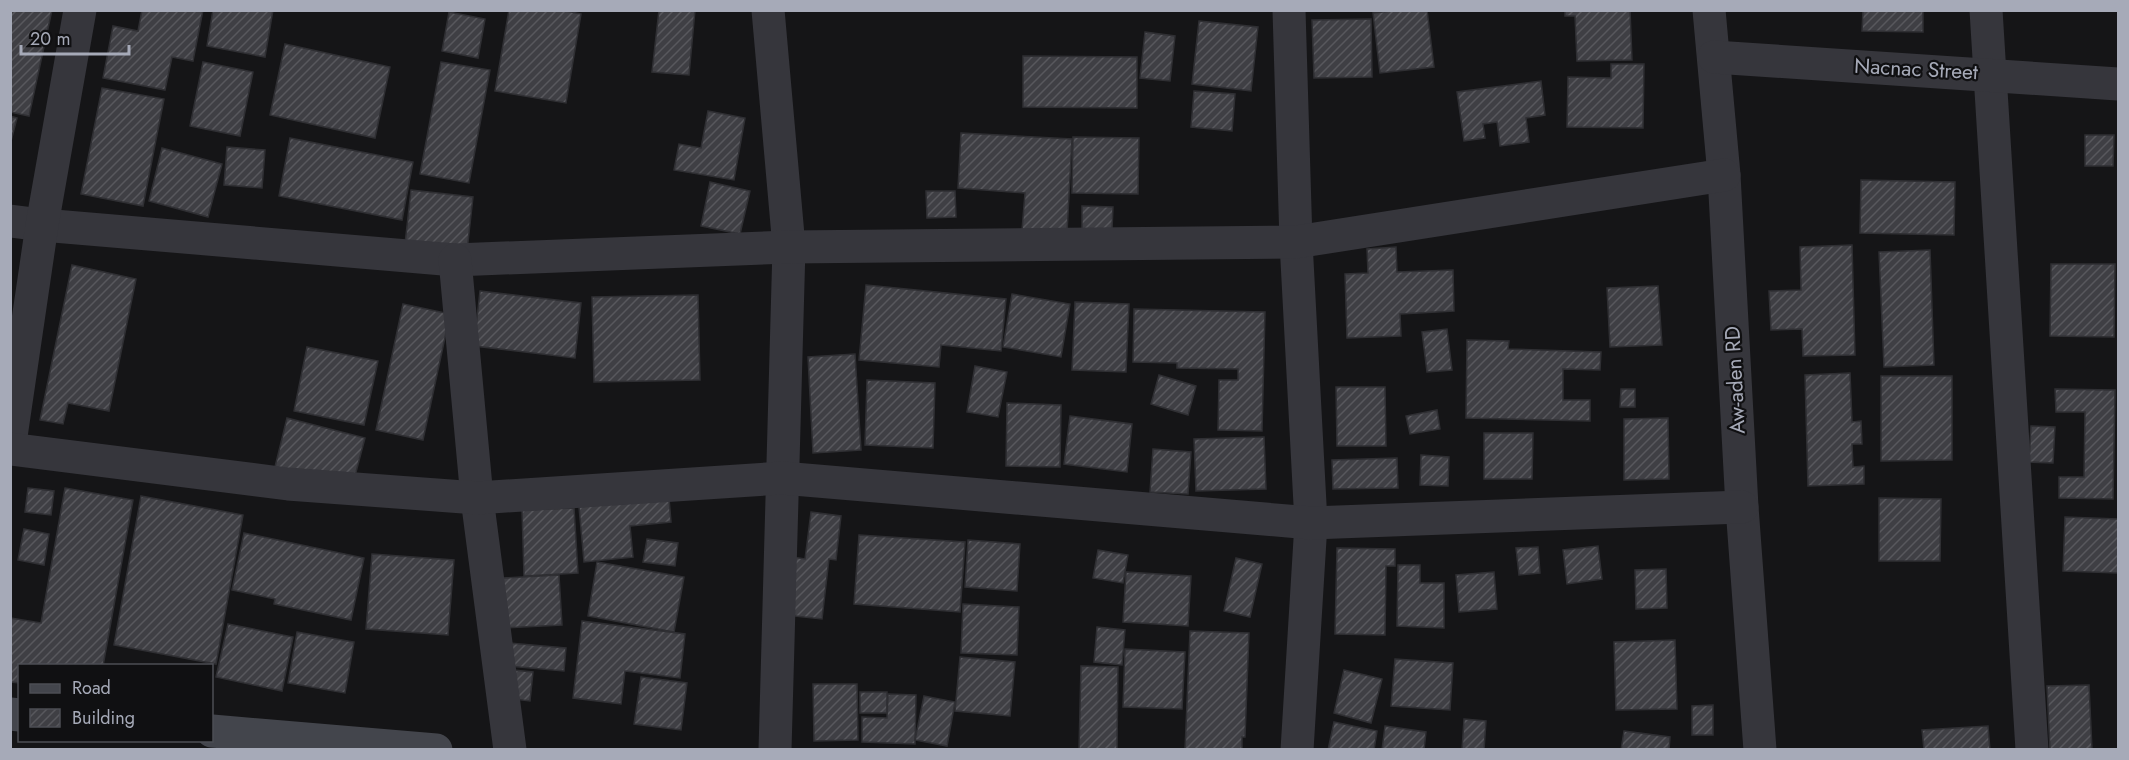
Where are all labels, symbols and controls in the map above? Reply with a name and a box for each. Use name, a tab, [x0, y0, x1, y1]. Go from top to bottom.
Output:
scale bar	[21, 18, 129, 56]
text: 20 m	[30, 26, 70, 52]
street label: Nacnac Street	[1853, 51, 1979, 87]
street label: Aw-aden RD	[1717, 325, 1753, 435]
legend	[18, 664, 213, 742]
text: Road	[72, 675, 111, 701]
text: Building	[72, 705, 135, 731]

